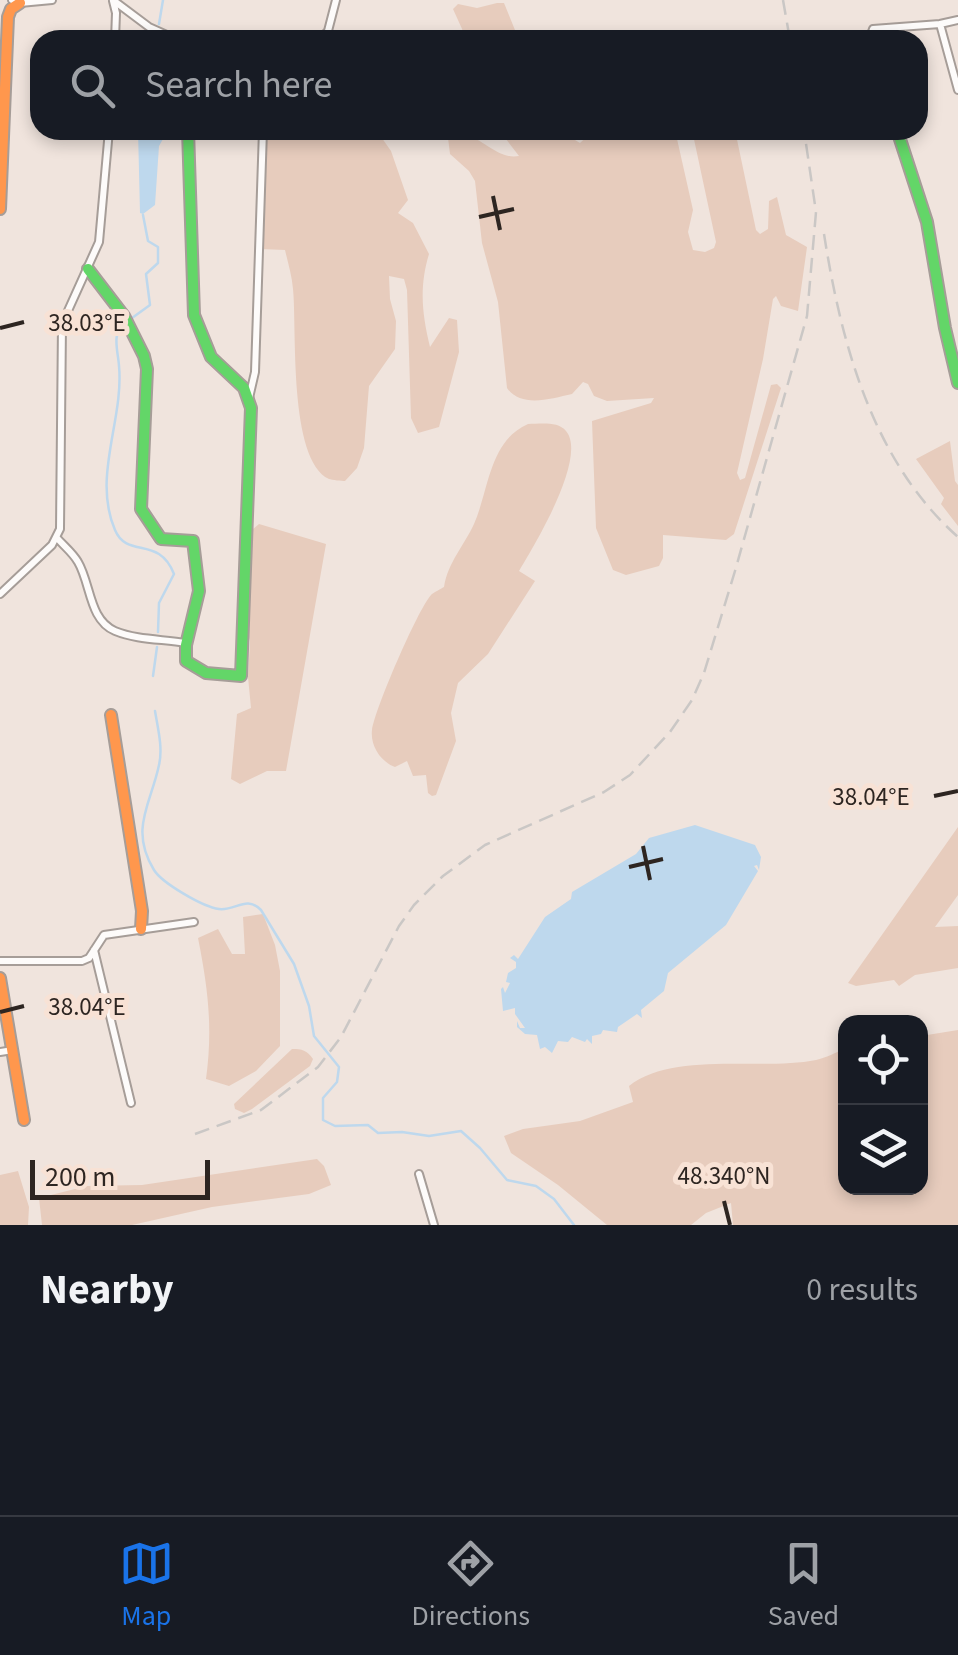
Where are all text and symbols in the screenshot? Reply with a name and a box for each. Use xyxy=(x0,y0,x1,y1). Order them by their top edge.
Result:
search box xyxy=(30,30,928,140)
icon: search xyxy=(65,58,120,113)
text: Search here xyxy=(145,58,332,112)
text: 38.03°E xyxy=(48,305,126,341)
text: 38.04°E xyxy=(832,779,910,815)
text: 38.04°E xyxy=(48,989,126,1025)
map controls xyxy=(838,1015,928,1195)
button: locate xyxy=(838,1015,928,1105)
button: layers xyxy=(838,1105,928,1195)
scale bar xyxy=(30,1155,210,1200)
text: 200 m xyxy=(45,1157,116,1197)
text: 48.340°N xyxy=(678,1158,770,1194)
text: Nearby xyxy=(40,1260,174,1320)
text: 0 results xyxy=(806,1267,918,1313)
tab: Map xyxy=(119,1536,174,1636)
tab: Directions xyxy=(412,1536,530,1636)
tab: Saved xyxy=(768,1536,839,1636)

